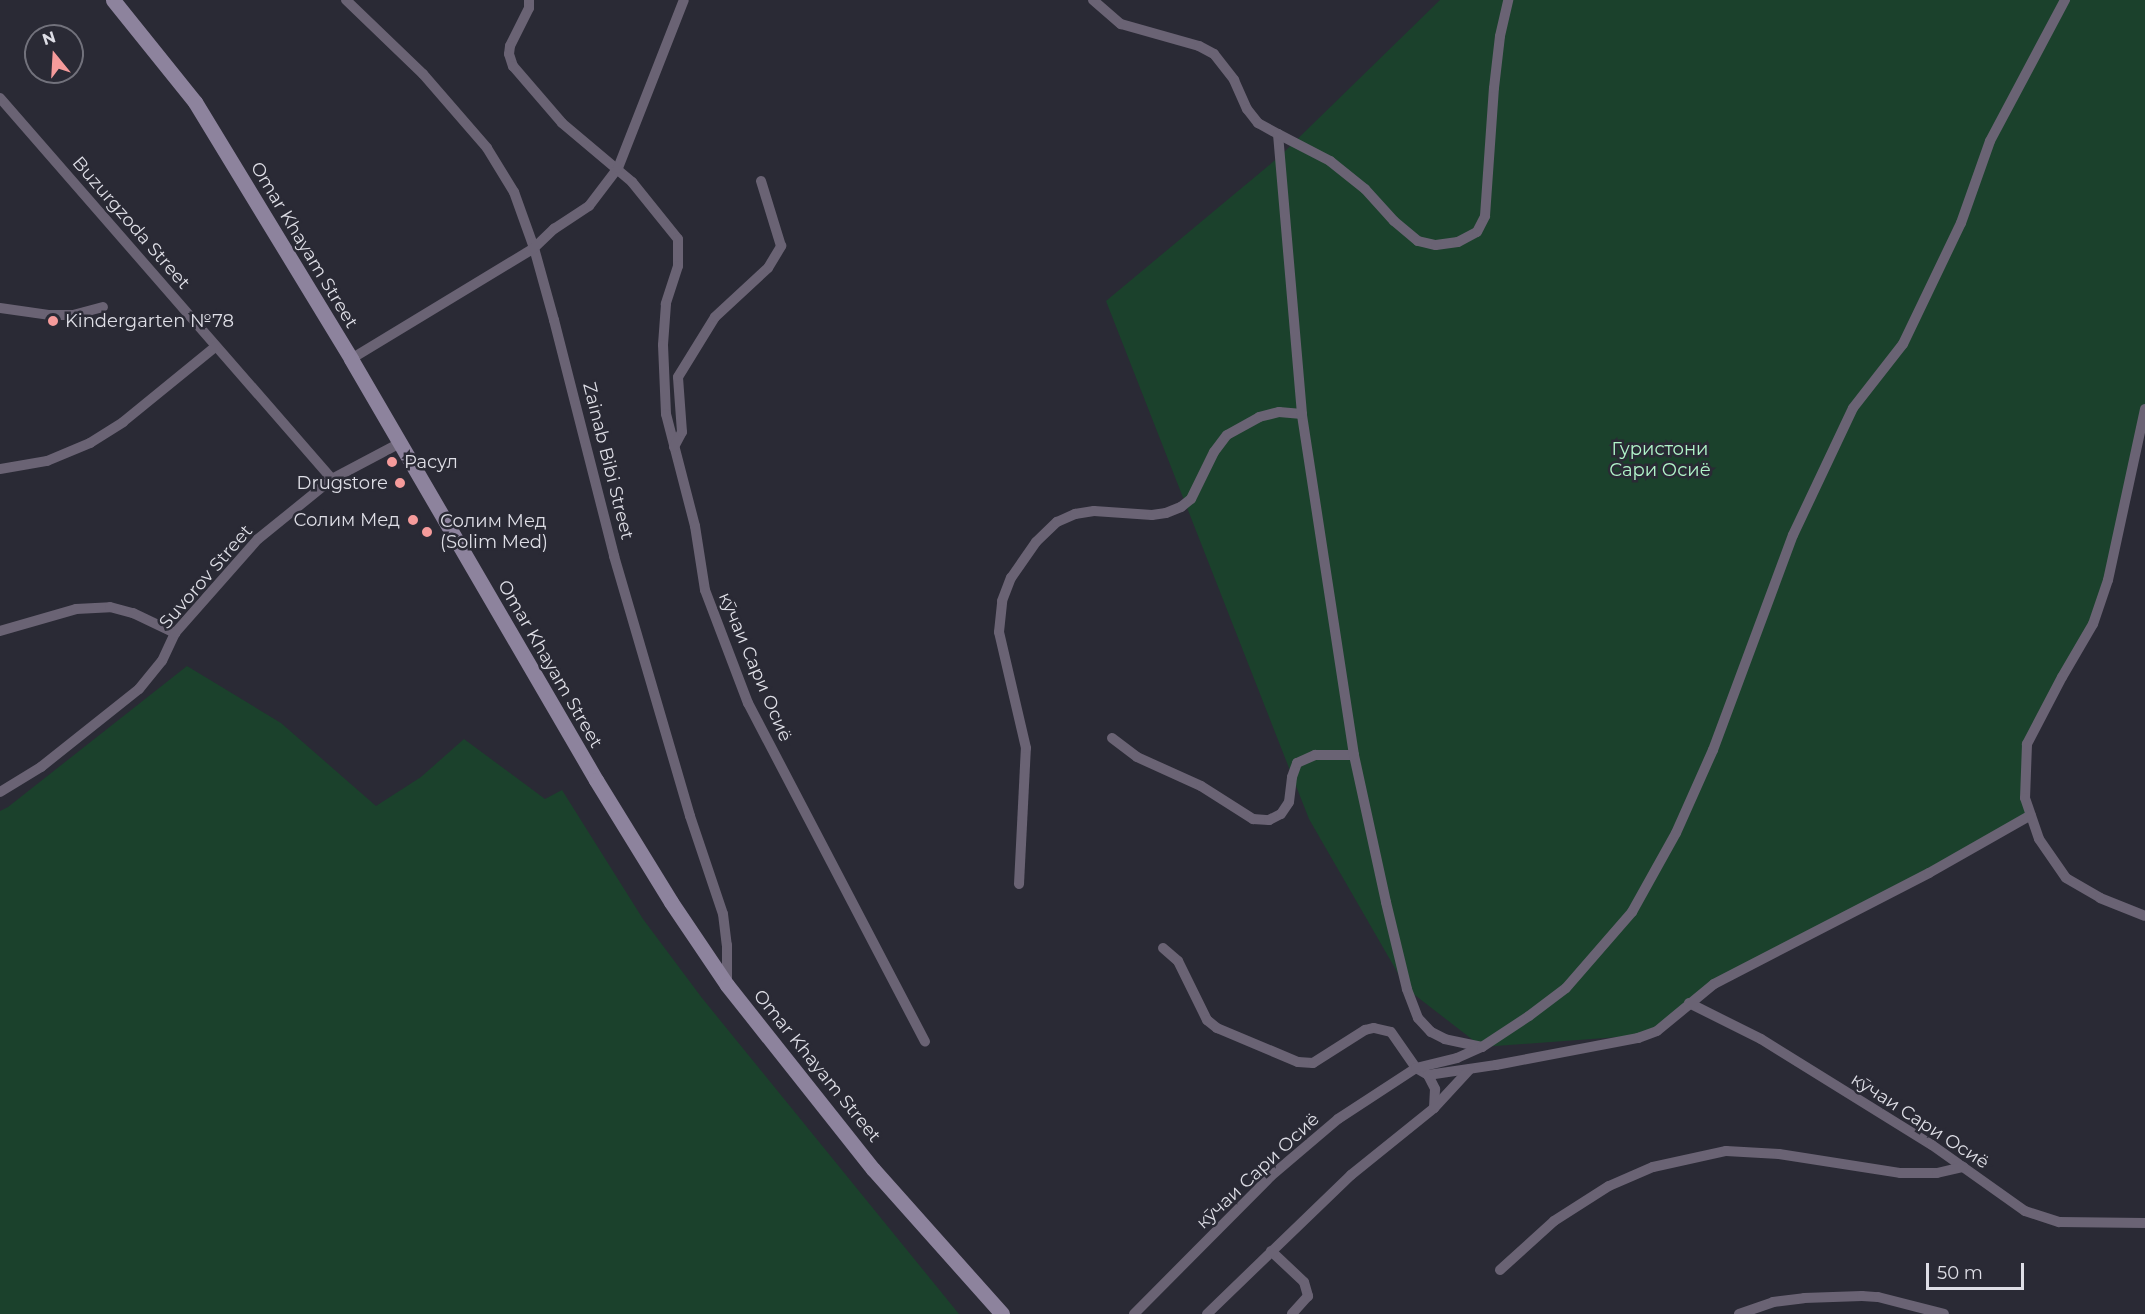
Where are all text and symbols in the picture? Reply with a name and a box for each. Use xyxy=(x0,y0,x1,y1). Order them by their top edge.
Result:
north arrow xyxy=(24,24,84,84)
text: N xyxy=(40,27,58,49)
street label: Buzurgzoda Street xyxy=(68,152,194,294)
street label: Omar Khayam Street xyxy=(246,158,362,332)
place label: Kindergarten №78 xyxy=(65,310,234,332)
marker: Kindergarten №78 xyxy=(46,314,60,328)
street label: Zainab Bibi Street xyxy=(578,380,638,542)
park label: Гуристони Сари Осиё xyxy=(1609,439,1711,482)
place label: Расул xyxy=(404,451,458,473)
marker: Расул xyxy=(385,455,399,469)
place label: Drugstore xyxy=(297,472,388,494)
marker: Drugstore xyxy=(393,476,407,490)
place label: Солим Мед xyxy=(293,509,400,531)
marker: Солим Мед xyxy=(404,511,422,529)
place label: Солим Мед (Solim Med) xyxy=(440,511,548,554)
street label: Suvorov Street xyxy=(155,521,257,633)
marker: Солим Мед (Solim Med) xyxy=(418,523,436,541)
street label: Omar Khayam Street xyxy=(493,576,607,752)
street label: кӯчаи Сари Осиё xyxy=(714,589,796,745)
street label: Omar Khayam Street xyxy=(749,985,885,1147)
street label: кӯчаи Сари Осиё xyxy=(1847,1068,1993,1174)
street label: кӯчаи Сари Осиё xyxy=(1192,1108,1324,1234)
scale bar xyxy=(1929,1251,2026,1289)
text: 50 m xyxy=(1937,1262,1983,1284)

